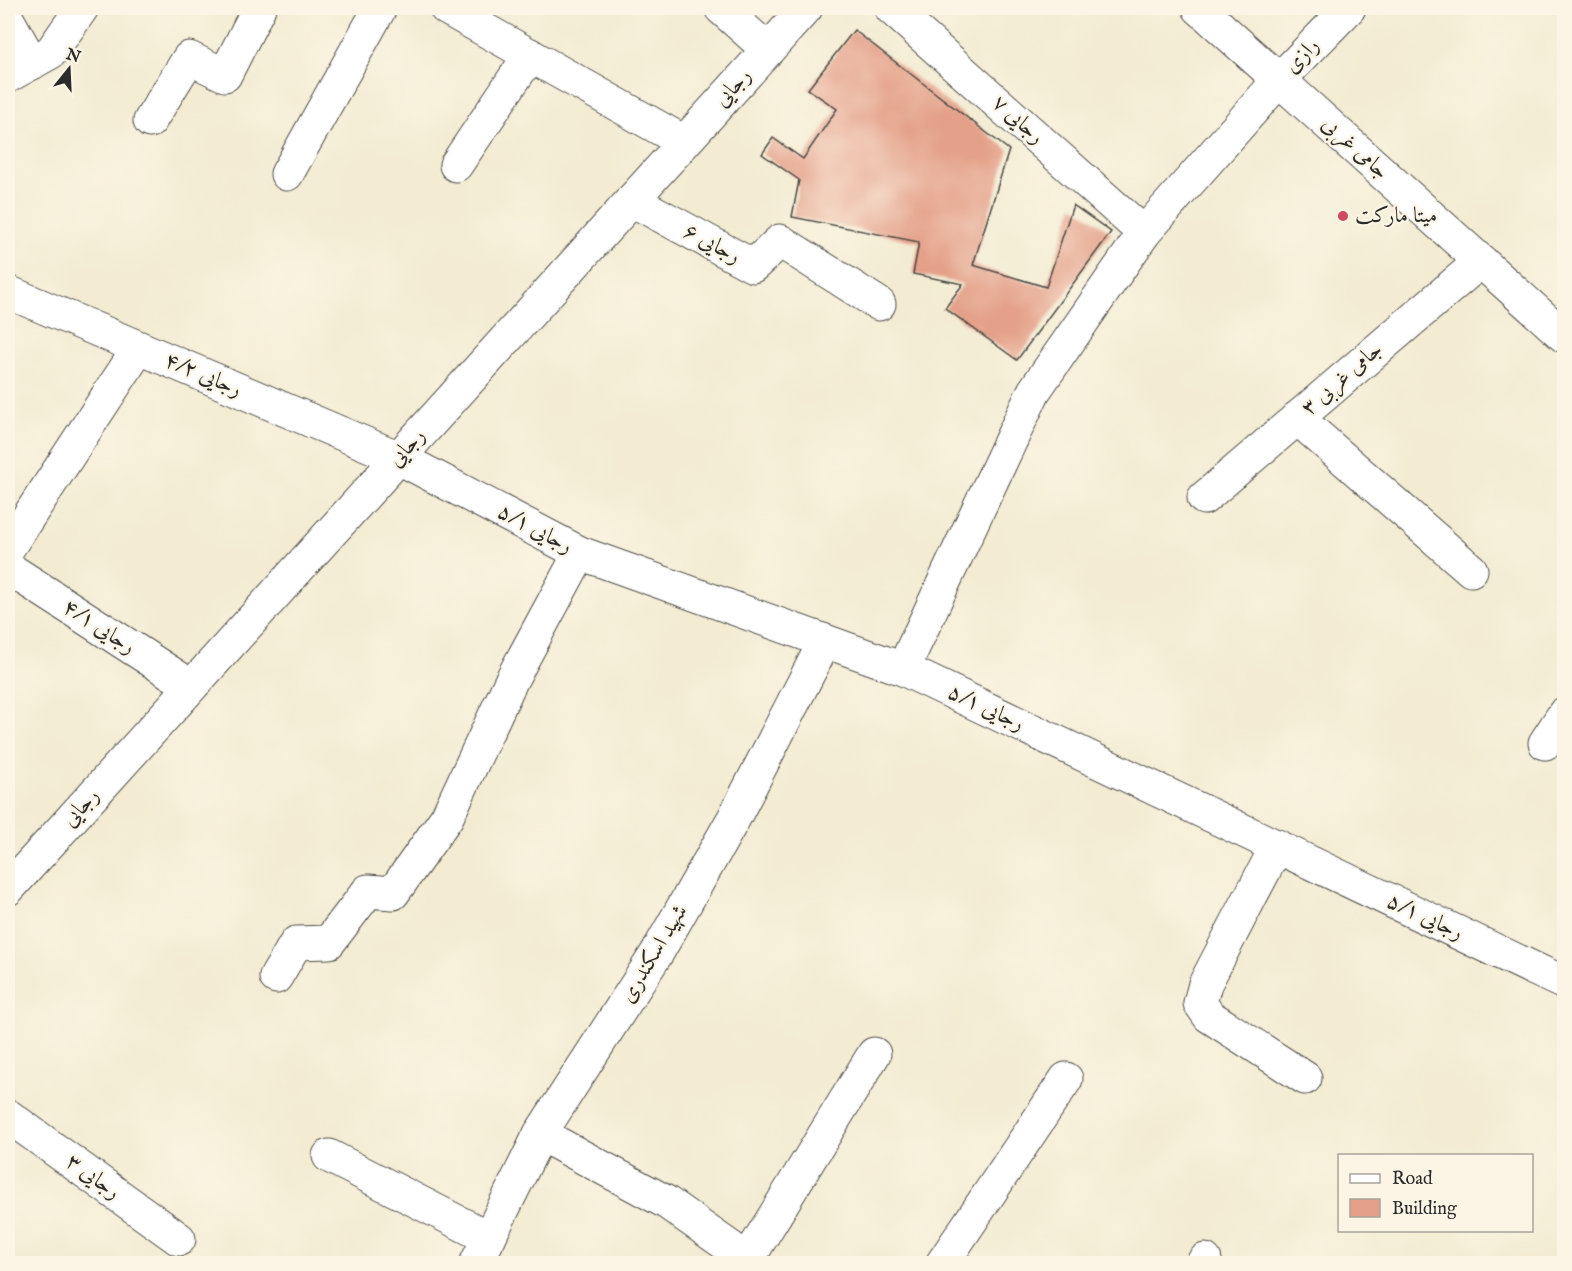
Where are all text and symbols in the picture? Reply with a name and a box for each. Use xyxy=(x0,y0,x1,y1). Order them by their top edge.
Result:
street label: رازی xyxy=(1278,32,1326,80)
north arrow xyxy=(39,39,99,99)
text: N xyxy=(62,45,83,68)
street label: رجایی xyxy=(708,63,758,113)
street label: رجایی ۷ xyxy=(986,89,1050,151)
street label: جامی غربی xyxy=(1315,110,1395,186)
place label: ميتا ماركت xyxy=(1355,202,1437,230)
marker: ميتا ماركت xyxy=(1336,209,1350,223)
street label: رجایی ۶ xyxy=(679,217,745,271)
street label: جامی غربی ۳ xyxy=(1296,336,1389,423)
street label: رجایی ۴/۲ xyxy=(160,346,246,404)
street label: رجایی xyxy=(382,423,432,473)
street label: رجایی ۵/۱ xyxy=(493,498,577,560)
street label: رجایی ۴/۱ xyxy=(57,593,141,661)
street label: رجایی ۵/۱ xyxy=(943,678,1029,738)
street label: رجایی xyxy=(56,783,106,833)
street label: رجایی ۵/۱ xyxy=(1382,887,1468,947)
street label: شهید اسکندری xyxy=(614,900,694,1008)
street label: رجایی ۳ xyxy=(60,1148,126,1206)
legend xyxy=(1338,1154,1533,1232)
text: Road xyxy=(1392,1168,1433,1191)
text: Building xyxy=(1392,1198,1457,1221)

